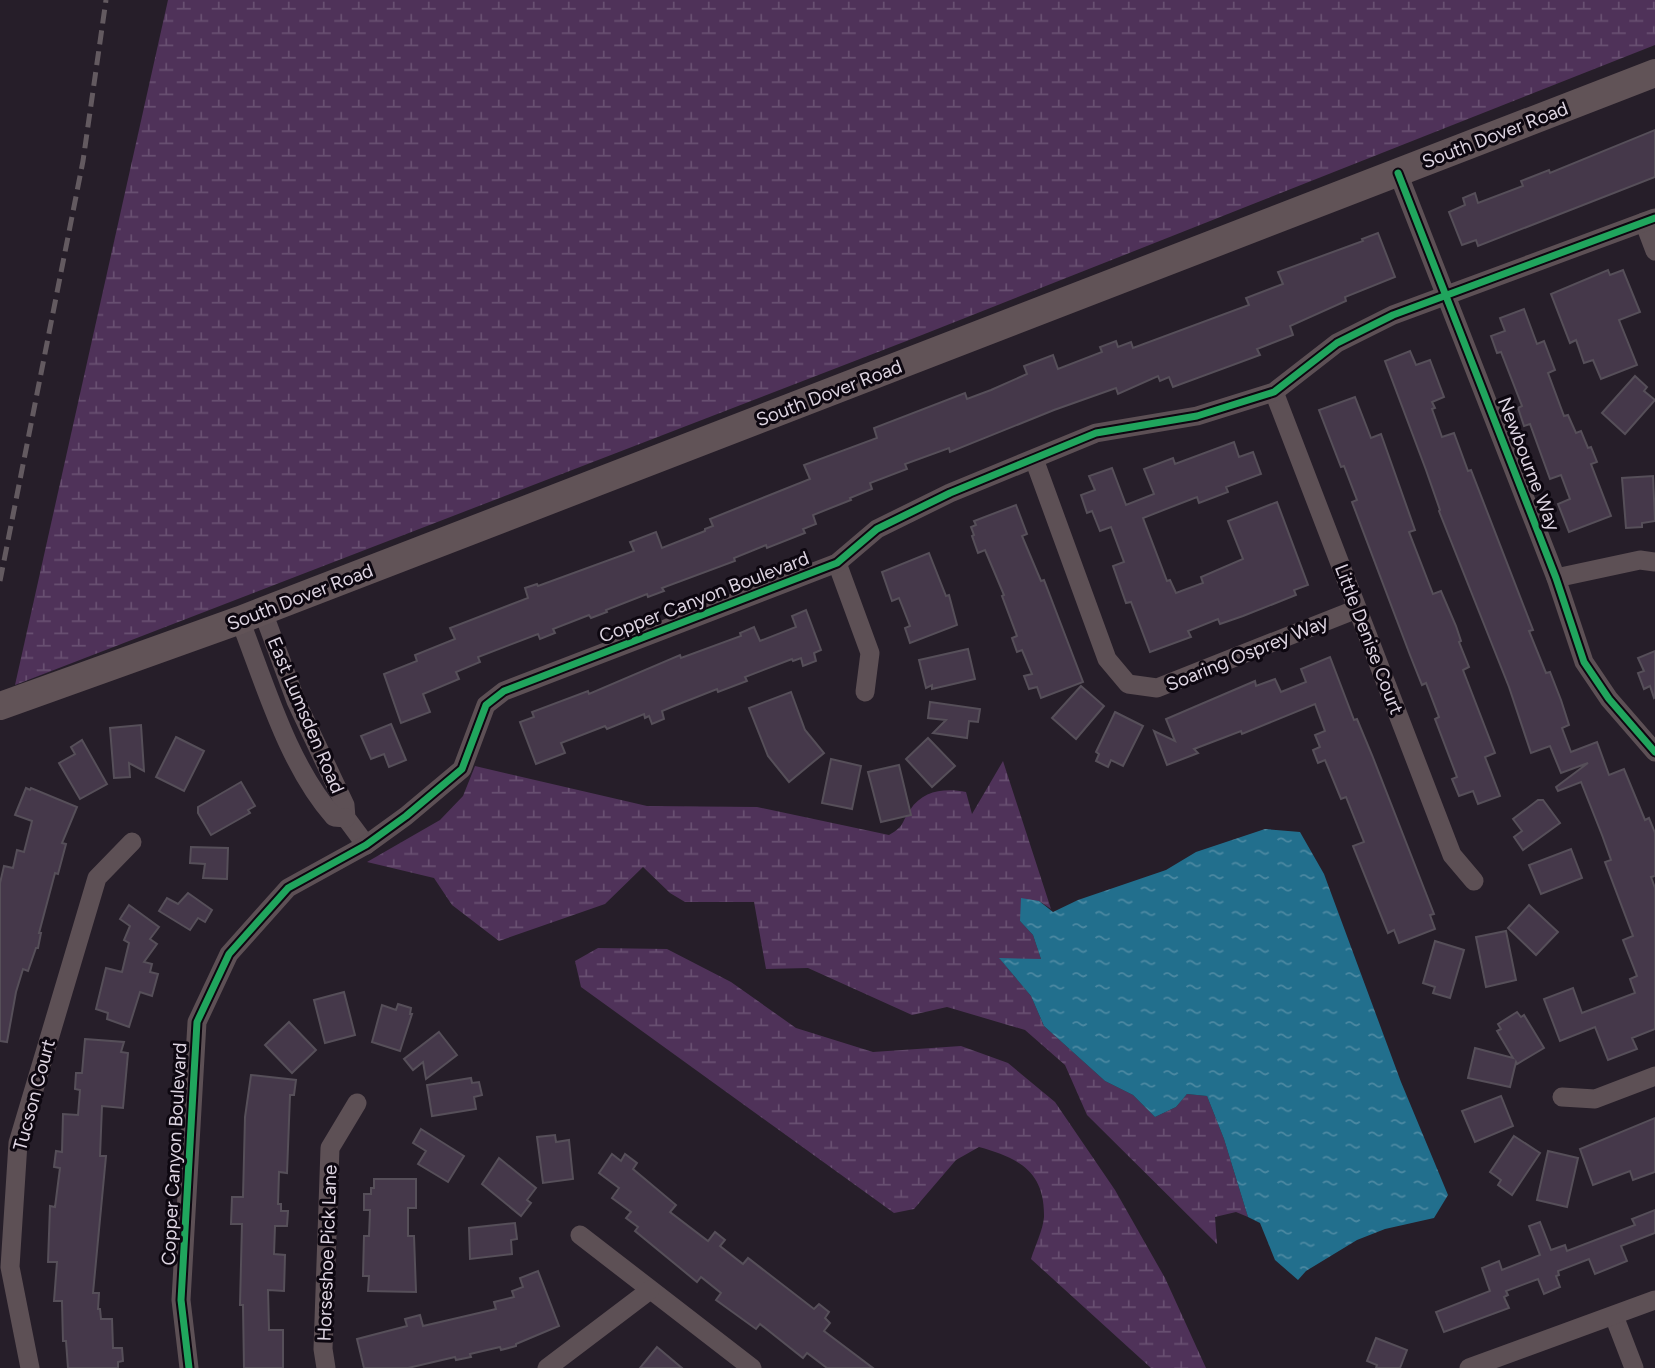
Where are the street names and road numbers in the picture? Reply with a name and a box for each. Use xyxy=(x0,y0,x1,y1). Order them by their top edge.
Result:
street label: South Dover Road xyxy=(1419,97,1571,173)
street label: South Dover Road xyxy=(753,355,905,431)
street label: Newbourne Way xyxy=(1493,394,1565,534)
street label: Copper Canyon Boulevard xyxy=(596,546,812,648)
street label: South Dover Road xyxy=(224,559,376,635)
street label: Little Denise Court xyxy=(1330,561,1408,717)
street label: Soaring Osprey Way xyxy=(1163,610,1331,696)
street label: East Lumsden Road xyxy=(263,633,349,797)
street label: Tucson Court xyxy=(8,1037,60,1153)
street label: Copper Canyon Boulevard xyxy=(157,1042,191,1266)
street label: Horseshoe Pick Lane xyxy=(312,1164,342,1342)

